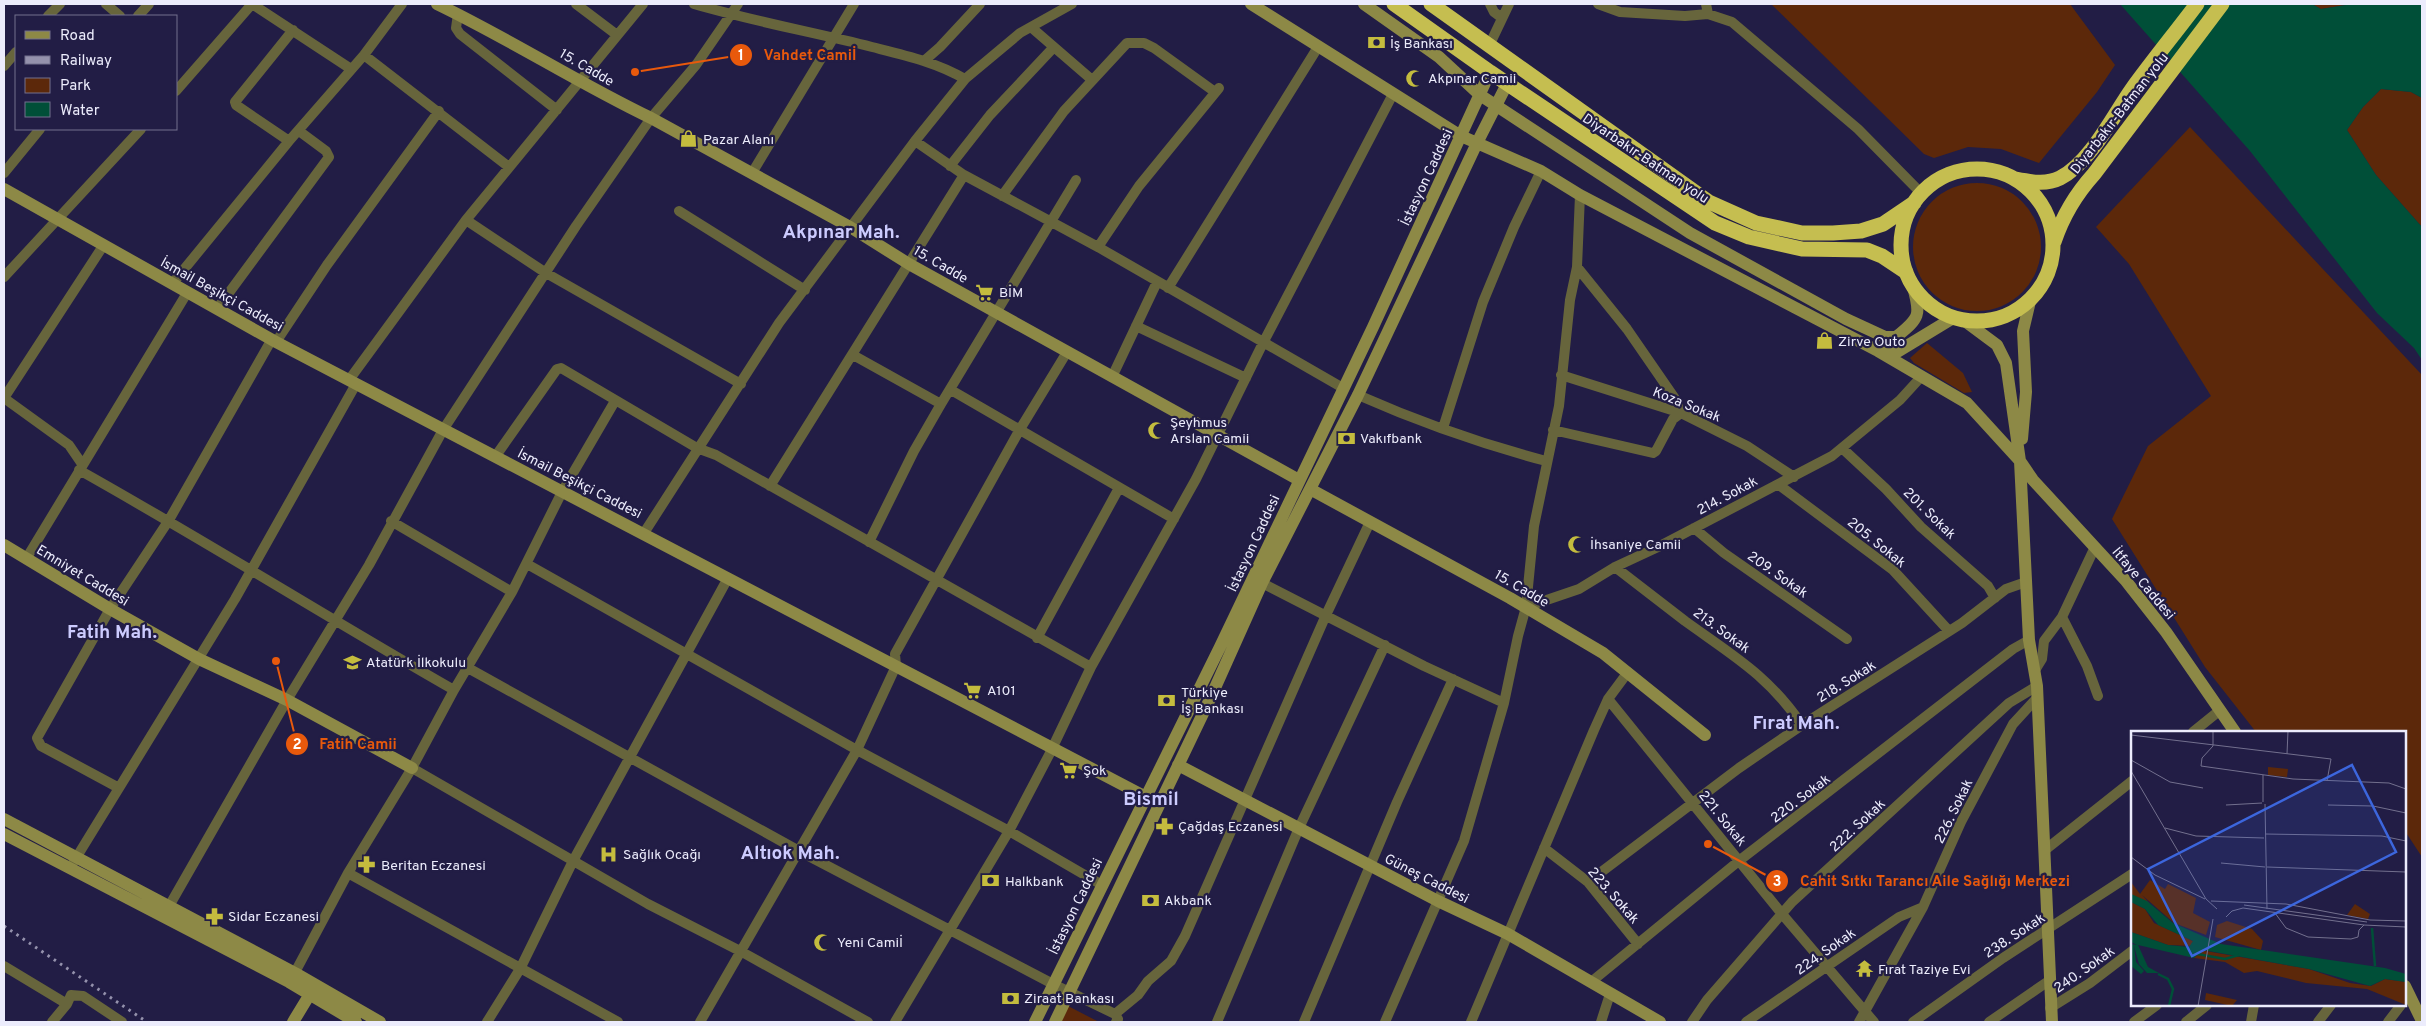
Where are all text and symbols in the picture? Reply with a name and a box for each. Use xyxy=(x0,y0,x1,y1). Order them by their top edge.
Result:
legend xyxy=(15,15,178,130)
text: Road xyxy=(60,27,95,46)
bank icon: İş Bankası xyxy=(1366,33,1386,53)
place label: İş Bankası xyxy=(1390,35,1453,53)
callout: Vahdet Camiİ xyxy=(729,40,867,70)
street label: 15. Cadde xyxy=(556,46,617,91)
text: Vahdet Camiİ xyxy=(764,46,856,66)
text: 1 xyxy=(738,47,744,66)
street label: Diyarbakır-Batman yolu xyxy=(2068,50,2173,178)
text: Railway xyxy=(60,52,112,71)
mosque icon: Akpınar Camii xyxy=(1404,68,1424,88)
place label: Akpınar Camii xyxy=(1428,71,1516,88)
text: Park xyxy=(60,77,91,96)
text: Water xyxy=(60,102,100,121)
street label: Diyarbakır-Batman yolu xyxy=(1579,111,1712,208)
street label: İstasyon Caddesi xyxy=(1397,126,1457,229)
shop icon: Pazar Alanı xyxy=(679,129,699,149)
place label: Pazar Alanı xyxy=(703,132,774,149)
district label: Akpınar Mah. xyxy=(782,221,900,245)
street label: 15. Cadde xyxy=(910,243,971,288)
street label: İsmail Beşikçi Caddesi xyxy=(157,254,286,336)
supermarket icon: BİM xyxy=(975,282,995,302)
place label: BİM xyxy=(999,284,1023,302)
shop icon: Zirve Outo xyxy=(1814,331,1834,351)
place label: Zirve Outo xyxy=(1838,334,1905,351)
street label: Koza Sokak xyxy=(1650,384,1723,427)
place label: Şeyhmus Arslan Camii xyxy=(1170,415,1249,448)
mosque icon: Şeyhmus Arslan Camii xyxy=(1146,420,1166,440)
bank icon: Vakıfbank xyxy=(1336,428,1356,448)
place label: Vakıfbank xyxy=(1360,431,1422,448)
street label: İsmail Beşikçi Caddesi xyxy=(514,445,645,523)
street label: 214. Sokak xyxy=(1694,473,1761,519)
street label: 201. Sokak xyxy=(1899,485,1959,543)
street label: İstasyon Caddesi xyxy=(1224,492,1284,595)
street label: 205. Sokak xyxy=(1843,514,1909,572)
mosque icon: İhsaniye Camii xyxy=(1566,534,1586,554)
place label: İhsaniye Camii xyxy=(1590,536,1681,554)
street label: Emniyet Caddesi xyxy=(33,542,132,611)
street label: İtfaye Caddesi xyxy=(2108,544,2179,624)
street label: 209. Sokak xyxy=(1744,548,1811,602)
street label: 15. Cadde xyxy=(1491,567,1552,612)
street label: 213. Sokak xyxy=(1689,605,1753,658)
district label: Fatih Mah. xyxy=(67,621,157,645)
school or university icon: Atatürk İlkokulu xyxy=(342,652,362,672)
place label: Atatürk İlkokulu xyxy=(366,654,466,672)
street label: 218. Sokak xyxy=(1814,657,1880,707)
supermarket icon: A101 xyxy=(963,680,983,700)
place label: A101 xyxy=(987,683,1016,700)
place label: Türkiye İş Bankası xyxy=(1181,685,1244,718)
bank icon: Türkiye İş Bankası xyxy=(1157,690,1177,710)
district label: Fırat Mah. xyxy=(1752,712,1840,736)
callout: Fatih Camii xyxy=(284,729,407,759)
inset map xyxy=(2131,731,2406,1006)
text: 2 xyxy=(292,736,302,755)
text: Fatih Camii xyxy=(319,736,397,755)
supermarket icon: Şok xyxy=(1059,760,1079,780)
place label: Şok xyxy=(1083,763,1106,780)
street label: 220. Sokak xyxy=(1768,771,1834,827)
street label: 226. Sokak xyxy=(1931,777,1977,847)
district label: Bismil xyxy=(1123,788,1179,812)
street label: 221. Sokak xyxy=(1694,788,1749,850)
street label: 222. Sokak xyxy=(1827,796,1889,856)
pharmacy icon: Çağdaş Eczanesi xyxy=(1154,816,1174,836)
place label: Çağdaş Eczanesi xyxy=(1178,819,1283,836)
district label: Altıok Mah. xyxy=(740,842,840,866)
hospital icon: Sağlık Ocağı xyxy=(599,844,619,864)
place label: Sağlık Ocağı xyxy=(623,847,701,864)
street label: Güneş Caddesi xyxy=(1381,851,1471,908)
pharmacy icon: Beritan Eczanesi xyxy=(357,855,377,875)
street label: İstasyon Caddesi xyxy=(1045,855,1107,958)
place label: Beritan Eczanesi xyxy=(381,858,486,875)
street label: 223. Sokak xyxy=(1584,864,1642,928)
callout: Cahit Sıtkı Tarancı Aile Sağlığı Merkezi xyxy=(1765,866,2080,896)
bank icon: Halkbank xyxy=(981,871,1001,891)
text: 3 xyxy=(1773,873,1782,892)
text: Cahit Sıtkı Tarancı Aile Sağlığı Merkezi xyxy=(1800,873,2070,892)
place label: Halkbank xyxy=(1005,874,1064,891)
bank icon: Akbank xyxy=(1140,890,1160,910)
place label: Akbank xyxy=(1164,893,1212,910)
pharmacy icon: Sidar Eczanesi xyxy=(204,906,224,926)
place label: Sidar Eczanesi xyxy=(228,909,319,926)
street label: 238. Sokak xyxy=(1981,910,2049,962)
street label: 224. Sokak xyxy=(1792,925,1859,979)
mosque icon: Yeni Camiİ xyxy=(813,932,833,952)
place label: Yeni Camiİ xyxy=(837,934,903,952)
street label: 240. Sokak xyxy=(2051,943,2119,997)
temple icon: Fırat Taziye Evi xyxy=(1854,959,1874,979)
place label: Fırat Taziye Evi xyxy=(1878,962,1971,979)
bank icon: Ziraat Bankası xyxy=(1000,988,1020,1008)
place label: Ziraat Bankası xyxy=(1024,991,1114,1008)

